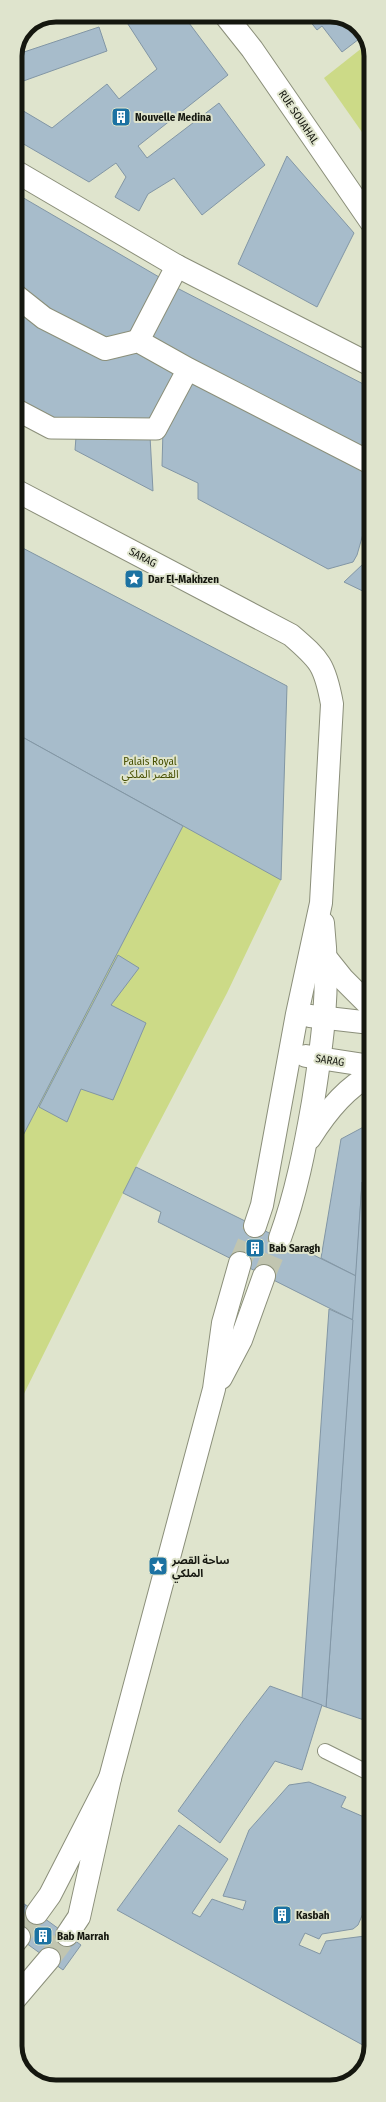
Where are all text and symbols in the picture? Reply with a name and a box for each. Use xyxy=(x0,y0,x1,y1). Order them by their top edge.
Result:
street label: RUE SOUAHAL xyxy=(276,88,321,147)
building icon: Nouvelle Medina xyxy=(110,106,132,128)
place label: Nouvelle Medina xyxy=(135,111,212,124)
street label: SARAG xyxy=(127,545,159,570)
place icon: Dar El-Makhzen xyxy=(123,568,145,590)
place label: Dar El-Makhzen xyxy=(148,573,219,586)
park label: Palais Royal القصر الملكي xyxy=(121,755,179,784)
street label: SARAG xyxy=(314,1052,345,1069)
building icon: Bab Saragh xyxy=(244,1237,266,1259)
place label: Bab Saragh xyxy=(269,1242,321,1255)
place label: ساحة القصر الملكي xyxy=(171,1554,229,1583)
place icon: ساحة القصر الملكي xyxy=(147,1555,169,1577)
building icon: Kasbah xyxy=(271,1904,293,1926)
place label: Kasbah xyxy=(296,1909,330,1922)
building icon: Bab Marrah xyxy=(32,1925,54,1947)
place label: Bab Marrah xyxy=(57,1930,109,1943)

